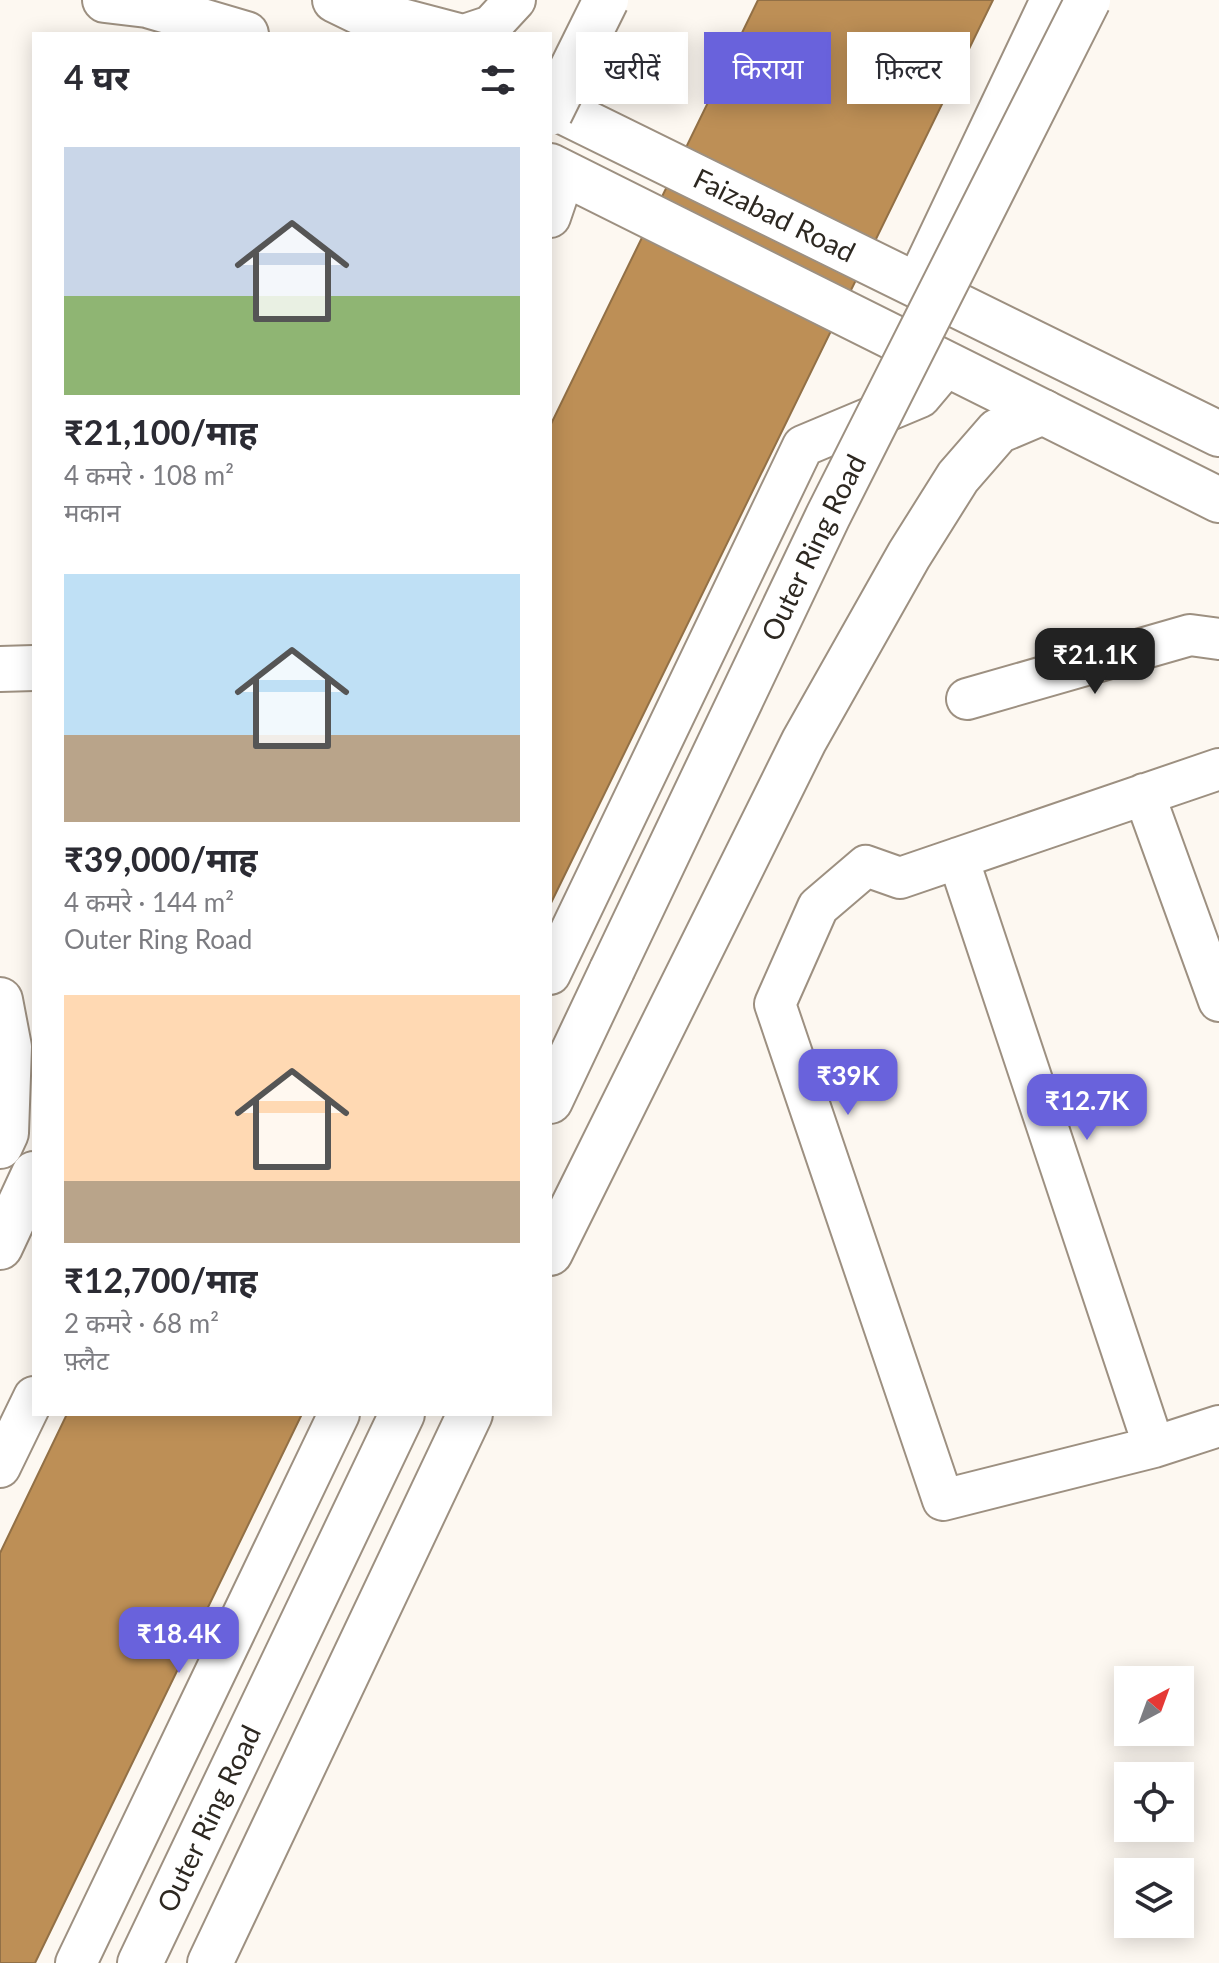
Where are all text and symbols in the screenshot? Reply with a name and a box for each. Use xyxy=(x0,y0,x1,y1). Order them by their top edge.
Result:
chip: खरीदें xyxy=(576,32,688,104)
chip: किराया xyxy=(704,32,831,104)
chip: फ़िल्टर xyxy=(847,32,970,104)
text: 4 घर xyxy=(64,56,129,97)
icon: filters xyxy=(476,58,520,102)
street label: Faizabad Road xyxy=(688,160,861,268)
icon: home xyxy=(220,199,364,343)
text: ₹21,100/माह xyxy=(64,411,258,452)
street label: Outer Ring Road xyxy=(753,448,872,646)
text: 4 कमरे · 108 m² xyxy=(64,459,234,491)
text: मकान xyxy=(64,496,121,528)
icon: home xyxy=(220,626,364,770)
pin: ₹21.1K xyxy=(1030,628,1160,696)
text: ₹21.1K xyxy=(1053,638,1137,670)
text: ₹39,000/माह xyxy=(64,838,258,879)
text: 4 कमरे · 144 m² xyxy=(64,886,234,918)
text: Outer Ring Road xyxy=(64,923,252,955)
icon: home xyxy=(220,1047,364,1191)
pin: ₹39K xyxy=(801,1049,895,1117)
text: ₹39K xyxy=(816,1059,880,1091)
pin: ₹12.7K xyxy=(1022,1074,1152,1142)
text: ₹12.7K xyxy=(1045,1084,1129,1116)
text: ₹12,700/माह xyxy=(64,1259,258,1300)
text: 2 कमरे · 68 m² xyxy=(64,1307,219,1339)
text: फ़्लैट xyxy=(64,1344,109,1376)
pin: ₹18.4K xyxy=(114,1607,244,1675)
text: ₹18.4K xyxy=(137,1617,221,1649)
north arrow xyxy=(1114,1666,1194,1746)
map controls xyxy=(1114,1666,1194,1938)
street label: Outer Ring Road xyxy=(149,1719,267,1917)
button: locate xyxy=(1114,1762,1194,1842)
button: layers xyxy=(1114,1858,1194,1938)

